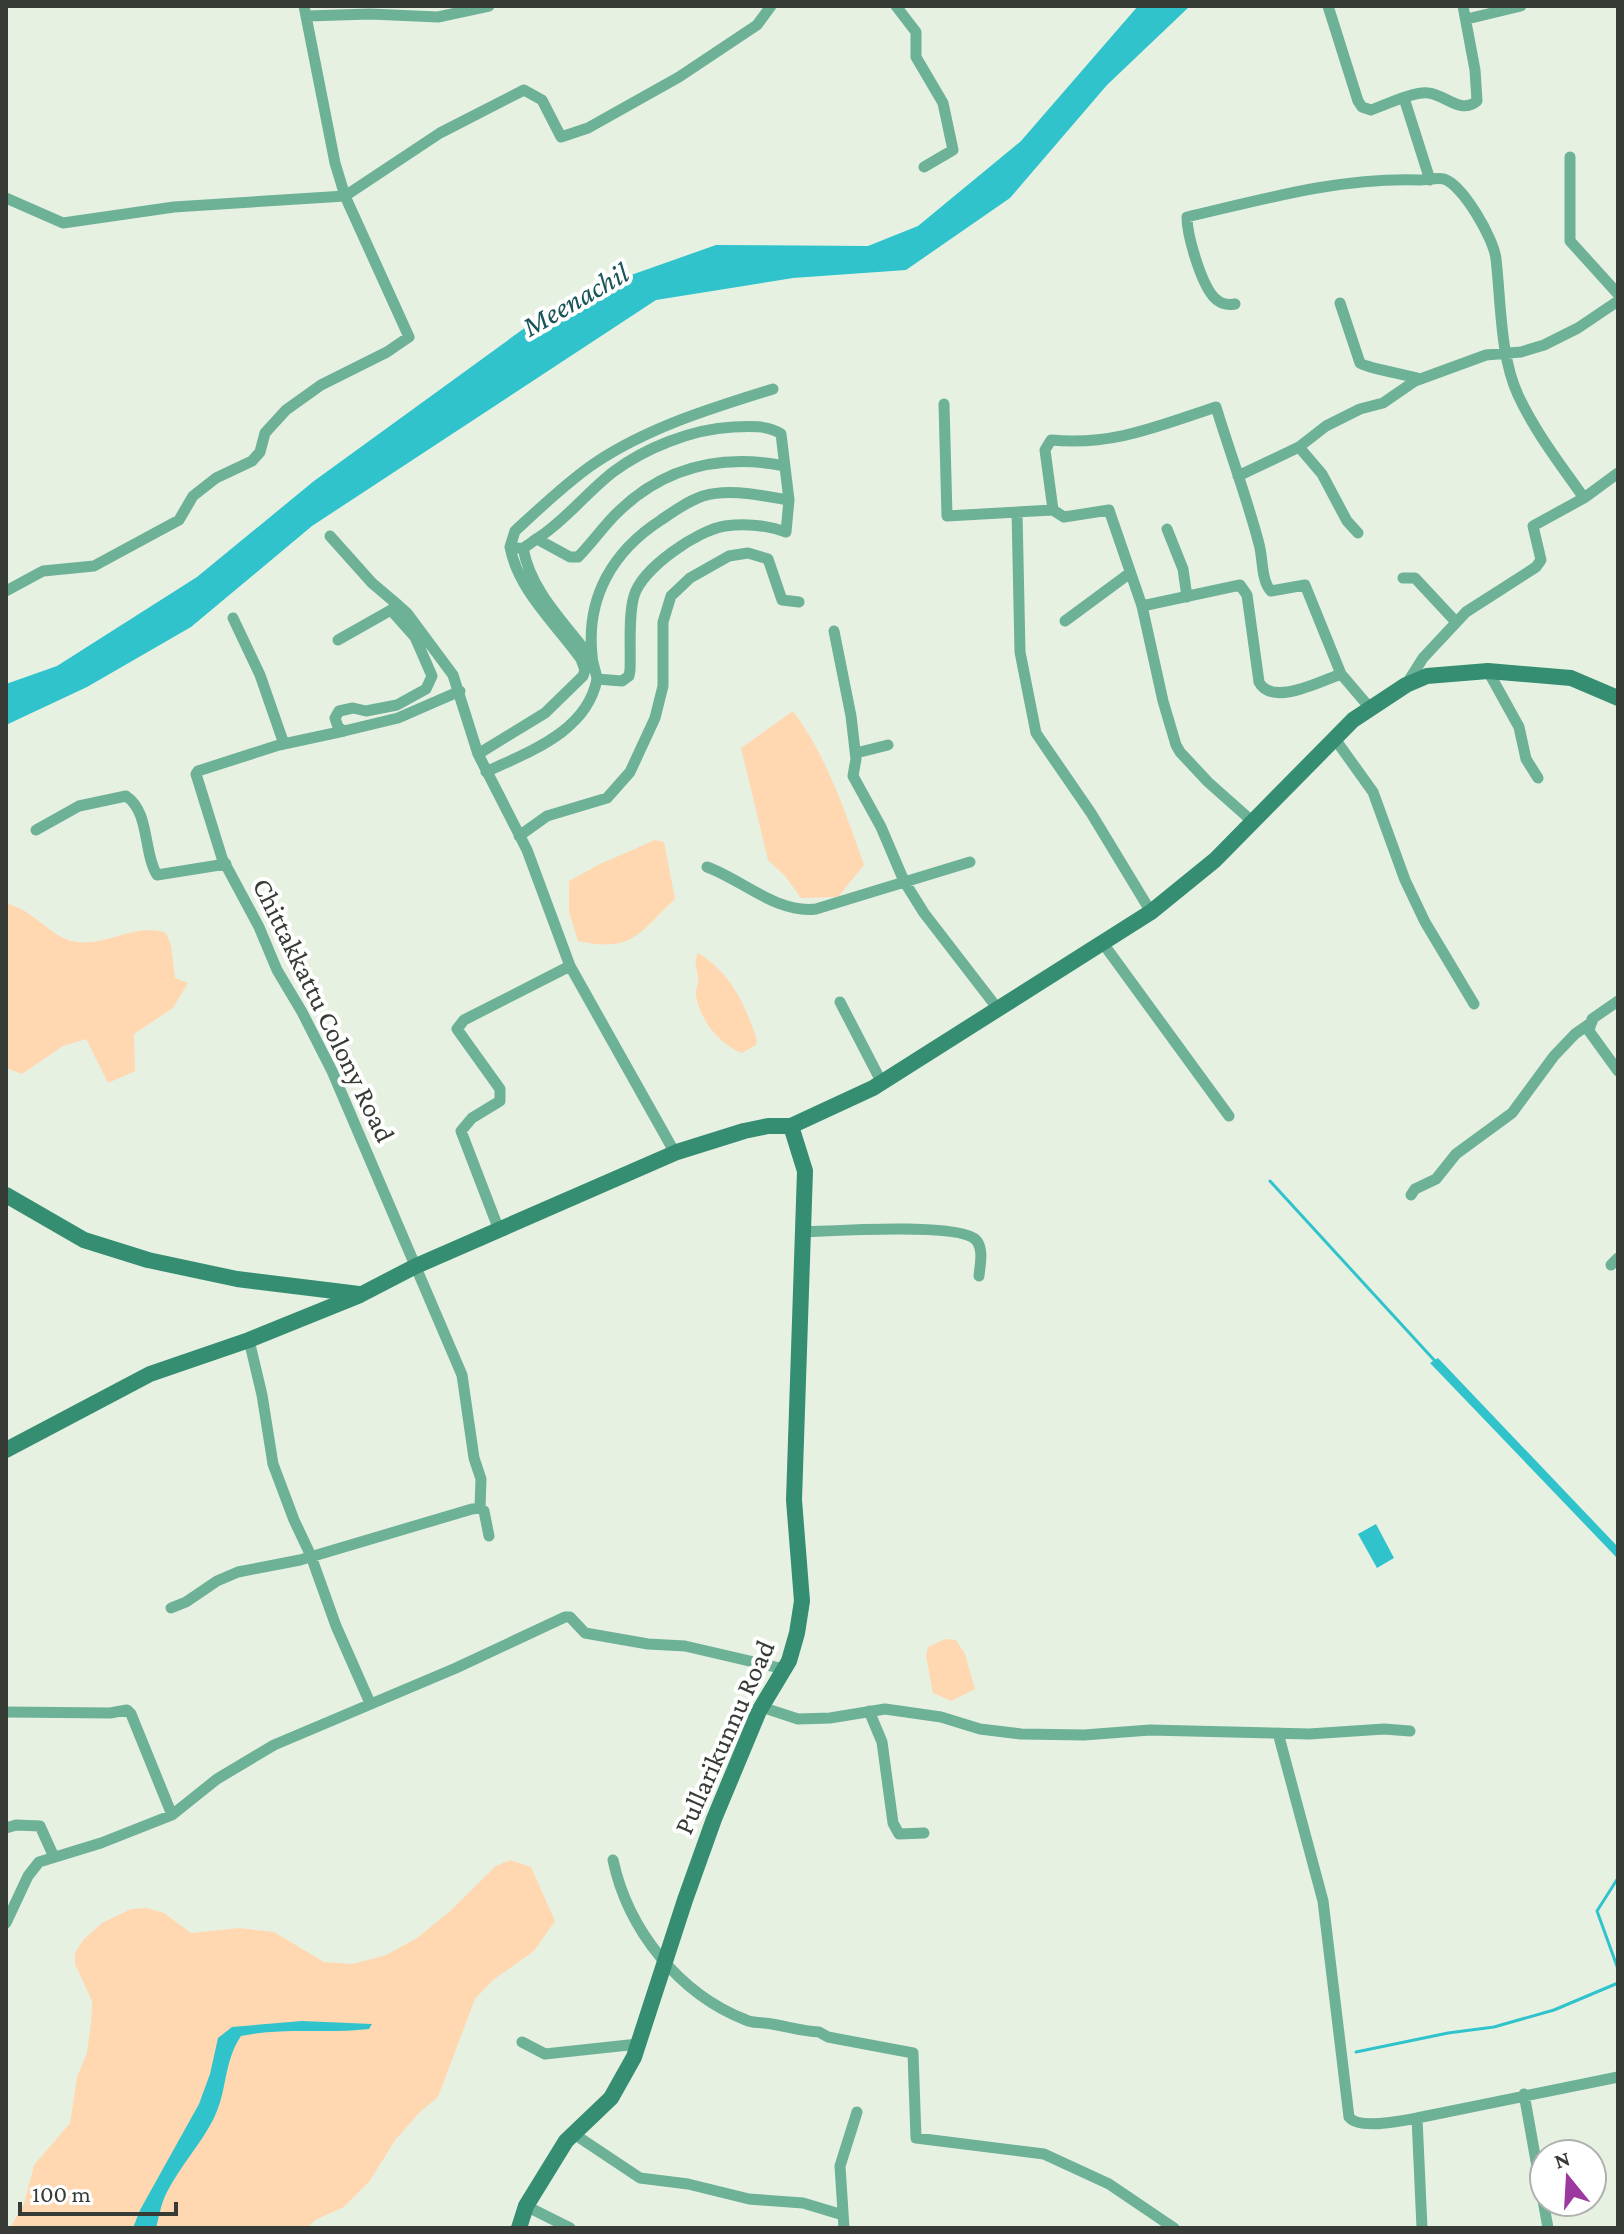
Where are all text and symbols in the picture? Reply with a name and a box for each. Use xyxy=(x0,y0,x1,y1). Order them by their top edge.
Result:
water label: Meenachil xyxy=(515,255,635,343)
street label: Chittakkattu Colony Road xyxy=(247,873,402,1147)
street label: Pullarikunnu Road xyxy=(667,1635,781,1839)
north arrow xyxy=(1528,2138,1608,2218)
text: N xyxy=(1551,2145,1573,2174)
scale bar xyxy=(20,2166,176,2216)
text: 100 m xyxy=(32,2180,91,2207)

